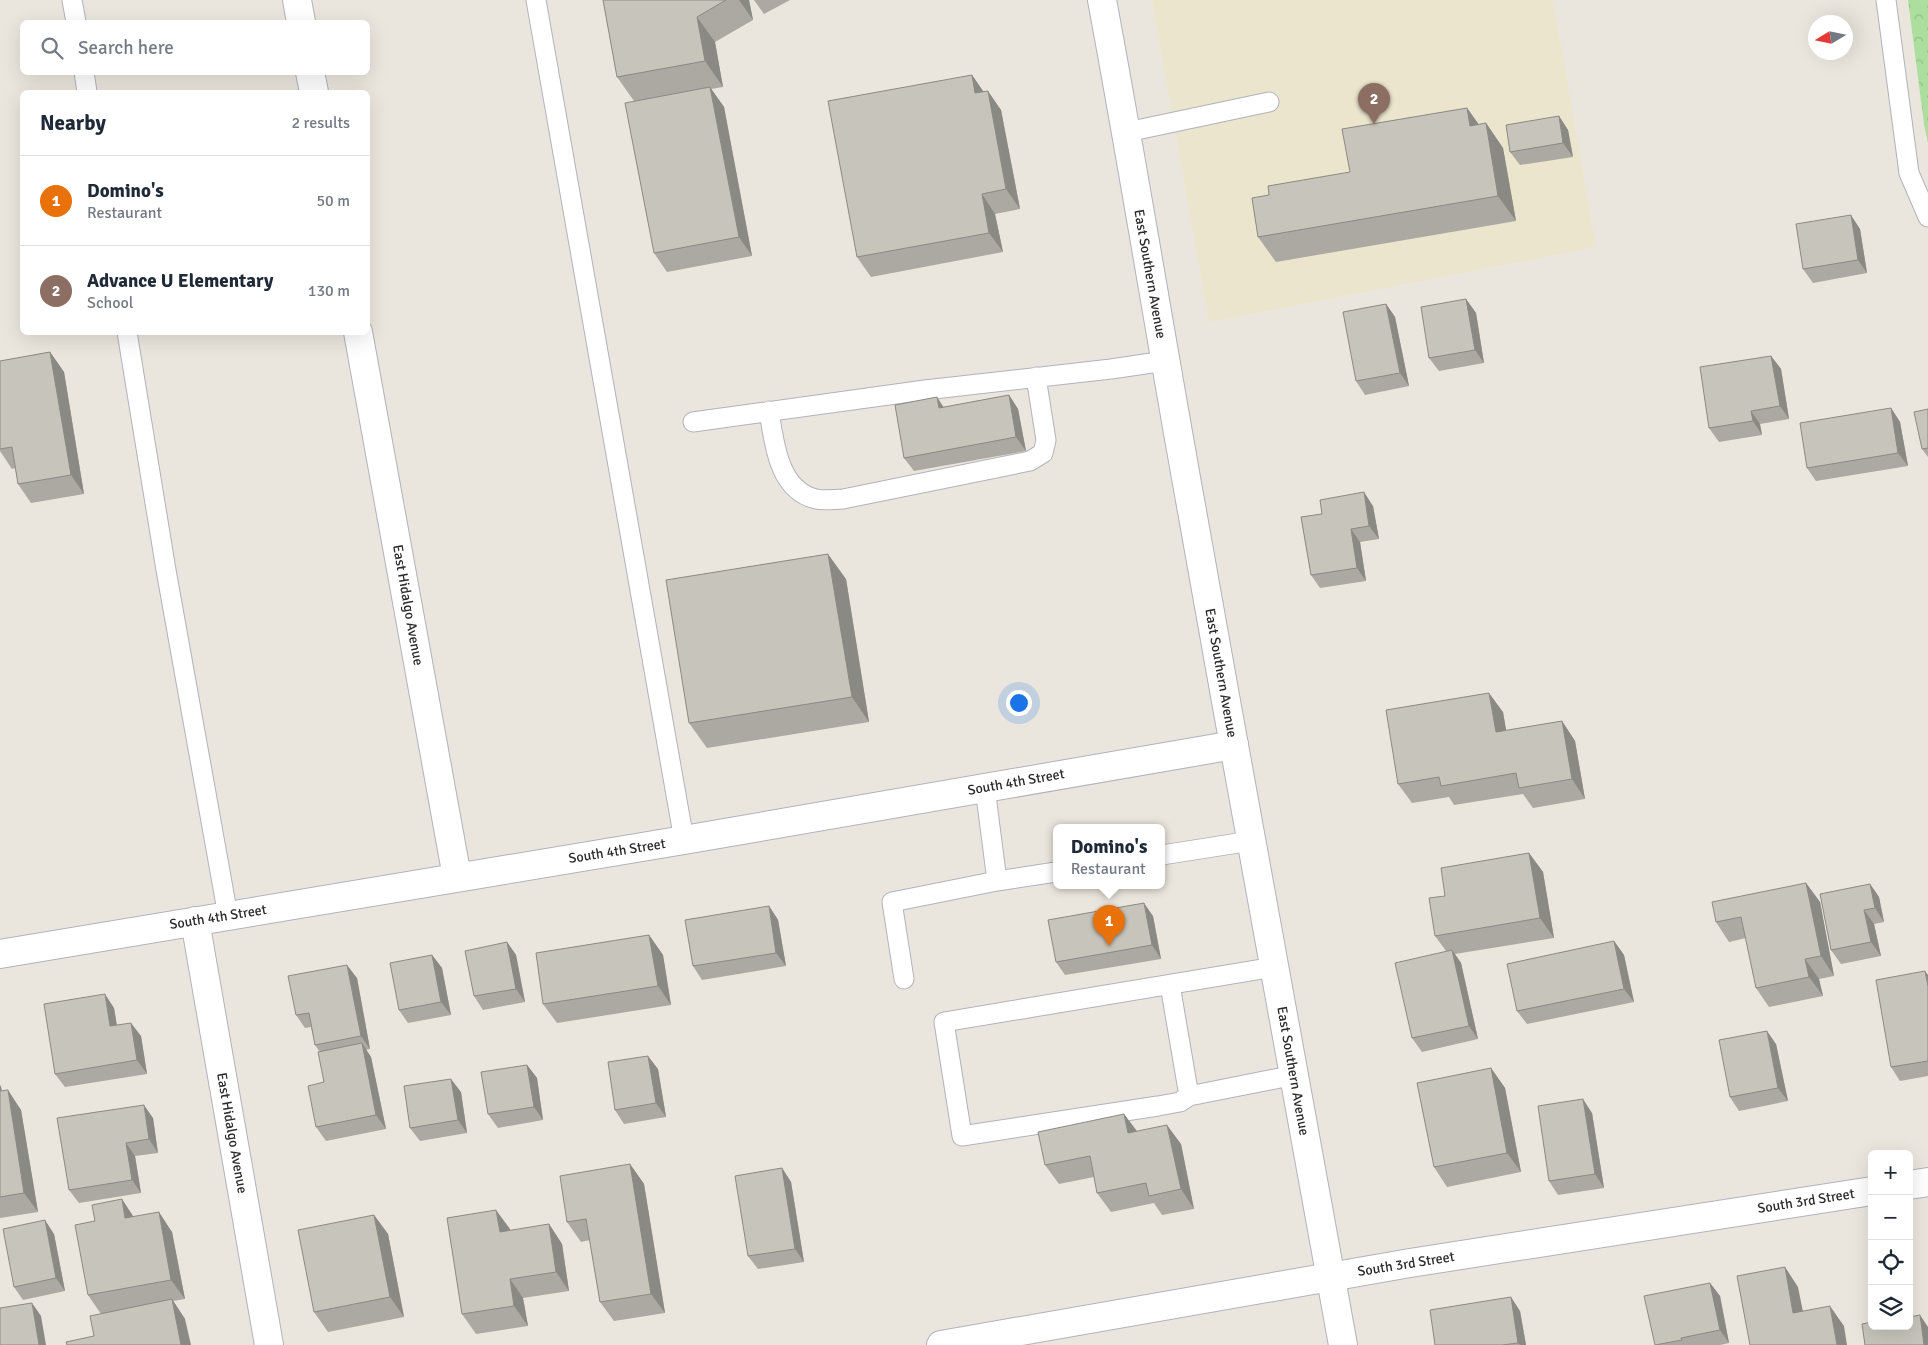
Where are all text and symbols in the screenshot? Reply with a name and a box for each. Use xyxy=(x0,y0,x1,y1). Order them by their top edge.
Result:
north arrow xyxy=(1808,15,1853,60)
search box xyxy=(20,20,370,75)
icon: search xyxy=(38,34,66,62)
text: Search here xyxy=(78,36,174,60)
pin: 2 xyxy=(1358,83,1390,124)
text: Nearby xyxy=(40,110,106,136)
text: 2 results xyxy=(291,113,350,133)
text: Domino's xyxy=(87,179,164,203)
text: 1 xyxy=(52,191,60,211)
text: 50 m xyxy=(316,191,350,211)
text: Restaurant xyxy=(87,203,162,223)
street label: East Southern Avenue xyxy=(1130,208,1170,340)
text: Advance U Elementary xyxy=(87,269,274,293)
text: 2 xyxy=(52,281,60,301)
text: 130 m xyxy=(308,281,350,301)
text: School xyxy=(87,293,133,313)
street label: East Hidalgo Avenue xyxy=(389,543,427,667)
street label: East Southern Avenue xyxy=(1201,607,1241,739)
your location xyxy=(1006,690,1032,716)
street label: South 4th Street xyxy=(966,765,1066,799)
popup xyxy=(1053,824,1165,889)
street label: South 4th Street xyxy=(567,835,667,867)
text: Domino's xyxy=(1071,835,1147,859)
text: Restaurant xyxy=(1071,859,1146,879)
street label: South 4th Street xyxy=(168,901,268,933)
pin: 1 xyxy=(1093,905,1125,946)
street label: East Southern Avenue xyxy=(1273,1005,1313,1137)
street label: East Hidalgo Avenue xyxy=(213,1071,251,1195)
map controls xyxy=(1868,1150,1913,1330)
button: + xyxy=(1868,1150,1913,1195)
street label: South 3rd Street xyxy=(1756,1185,1856,1217)
button: − xyxy=(1868,1195,1913,1240)
button: locate xyxy=(1868,1240,1913,1285)
street label: South 3rd Street xyxy=(1356,1248,1456,1280)
button: layers xyxy=(1868,1285,1913,1330)

